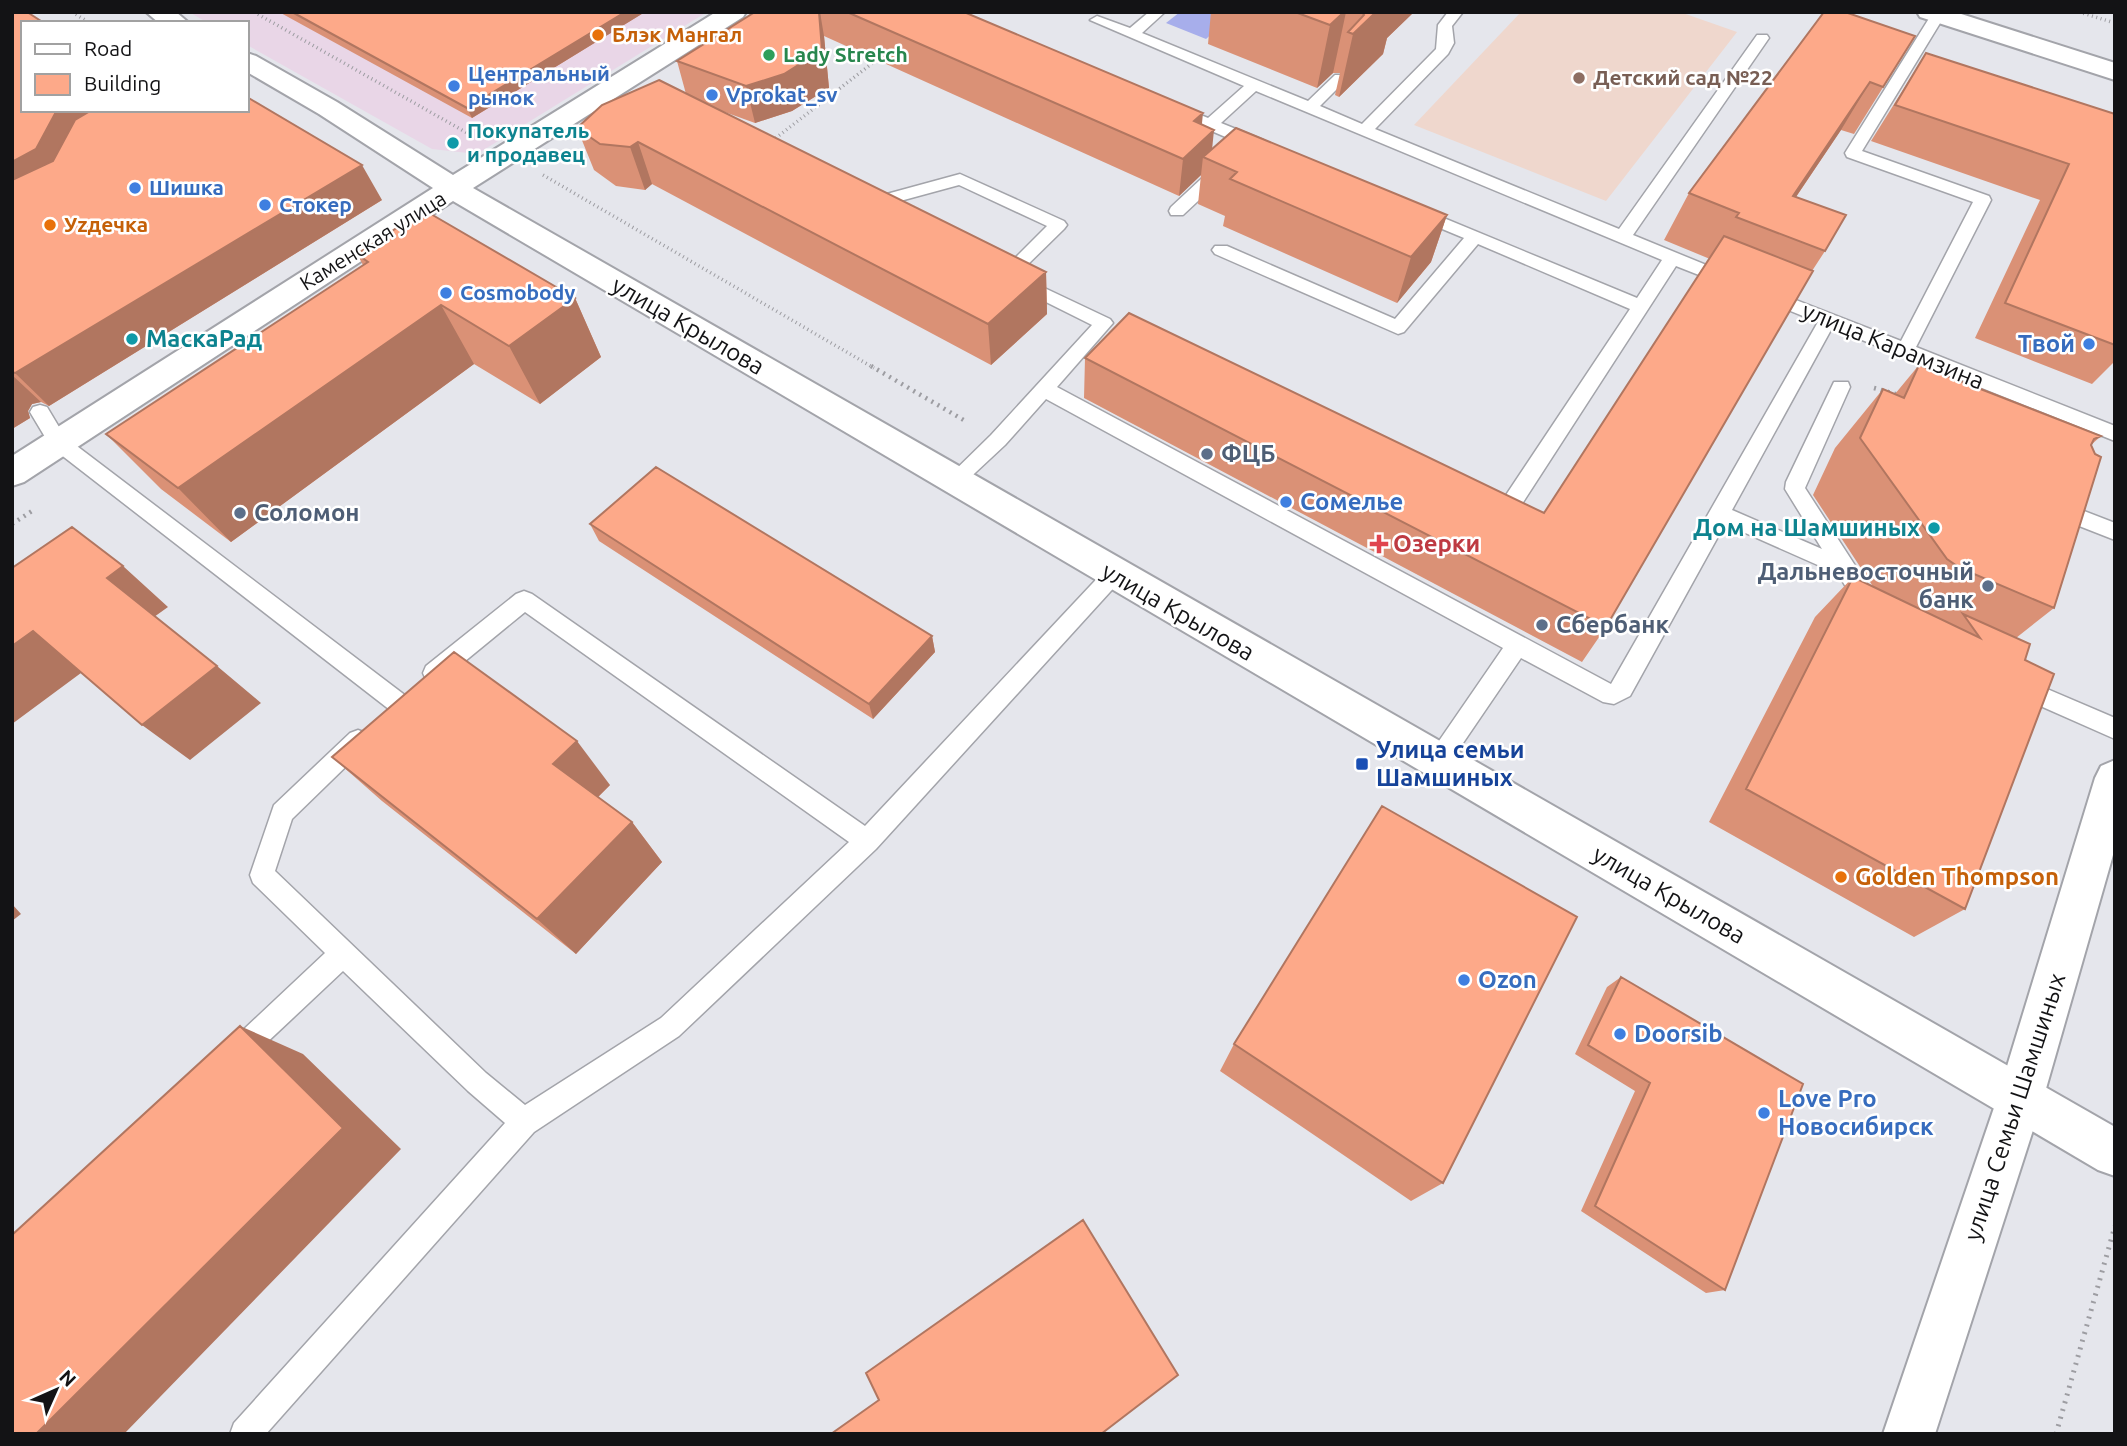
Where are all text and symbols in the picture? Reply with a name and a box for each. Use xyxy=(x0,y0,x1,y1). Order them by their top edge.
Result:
legend xyxy=(21,21,248,112)
place label: Блэк Мангал xyxy=(612,22,742,46)
marker: Блэк Мангал xyxy=(590,27,606,43)
text: Road xyxy=(84,36,132,60)
place label: Lady Stretch xyxy=(783,42,908,66)
marker: Lady Stretch xyxy=(761,47,777,63)
place label: Центральный рынок xyxy=(468,61,610,109)
place label: Детский сад №22 xyxy=(1593,65,1773,89)
marker: Детский сад №22 xyxy=(1571,70,1587,86)
text: Building xyxy=(84,71,161,95)
marker: Центральный рынок xyxy=(446,78,462,94)
place label: Vprokat_sv xyxy=(726,82,838,106)
marker: Vprokat_sv xyxy=(704,87,720,103)
place label: Покупатель и продавец xyxy=(467,118,589,166)
marker: Покупатель и продавец xyxy=(445,135,461,151)
place label: Шишка xyxy=(149,175,224,199)
marker: Шишка xyxy=(127,180,143,196)
street label: Каменская улица xyxy=(295,186,450,295)
place label: Стокер xyxy=(279,192,352,216)
marker: Стокер xyxy=(257,197,273,213)
place label: Уzдечка xyxy=(64,212,148,236)
marker: Уzдечка xyxy=(42,217,58,233)
street label: улица Крылова xyxy=(607,271,769,380)
place label: Cosmobody xyxy=(460,280,575,304)
marker: Cosmobody xyxy=(438,285,454,301)
street label: улица Карамзина xyxy=(1798,297,1988,394)
place label: МаскаРад xyxy=(146,325,262,352)
place label: Твой xyxy=(2018,330,2075,357)
marker: МаскаРад xyxy=(124,331,140,347)
marker: Твой xyxy=(2081,336,2097,352)
place label: ФЦБ xyxy=(1221,440,1276,467)
marker: ФЦБ xyxy=(1199,446,1215,462)
place label: Сомелье xyxy=(1300,488,1403,515)
marker: Сомелье xyxy=(1278,494,1294,510)
place label: Соломон xyxy=(254,499,360,526)
marker: Соломон xyxy=(232,505,248,521)
place label: Дом на Шамшиных xyxy=(1693,514,1920,541)
marker: Дом на Шамшиных xyxy=(1926,520,1942,536)
place label: Озерки xyxy=(1393,530,1480,557)
marker: Озерки xyxy=(1371,536,1387,552)
street label: улица Крылова xyxy=(1097,557,1259,666)
place label: Дальневосточный банк xyxy=(1757,558,1974,613)
marker: Дальневосточный банк xyxy=(1980,578,1996,594)
place label: Сбербанк xyxy=(1556,611,1669,638)
marker: Сбербанк xyxy=(1534,617,1550,633)
place label: Улица семьи Шамшиных xyxy=(1376,736,1525,791)
marker: Улица семьи Шамшиных xyxy=(1354,756,1370,772)
street label: улица Крылова xyxy=(1588,840,1750,949)
place label: Golden Thompson xyxy=(1855,863,2059,890)
marker: Golden Thompson xyxy=(1833,869,1849,885)
place label: Ozon xyxy=(1478,966,1537,993)
street label: улица Семьи Шамшиных xyxy=(1958,970,2071,1244)
marker: Ozon xyxy=(1456,972,1472,988)
place label: Doorsib xyxy=(1634,1020,1723,1047)
marker: Doorsib xyxy=(1612,1026,1628,1042)
place label: Love Pro Новосибирск xyxy=(1778,1085,1934,1140)
marker: Love Pro Новосибирск xyxy=(1756,1105,1772,1121)
north arrow xyxy=(21,1355,91,1425)
text: N xyxy=(55,1365,81,1391)

